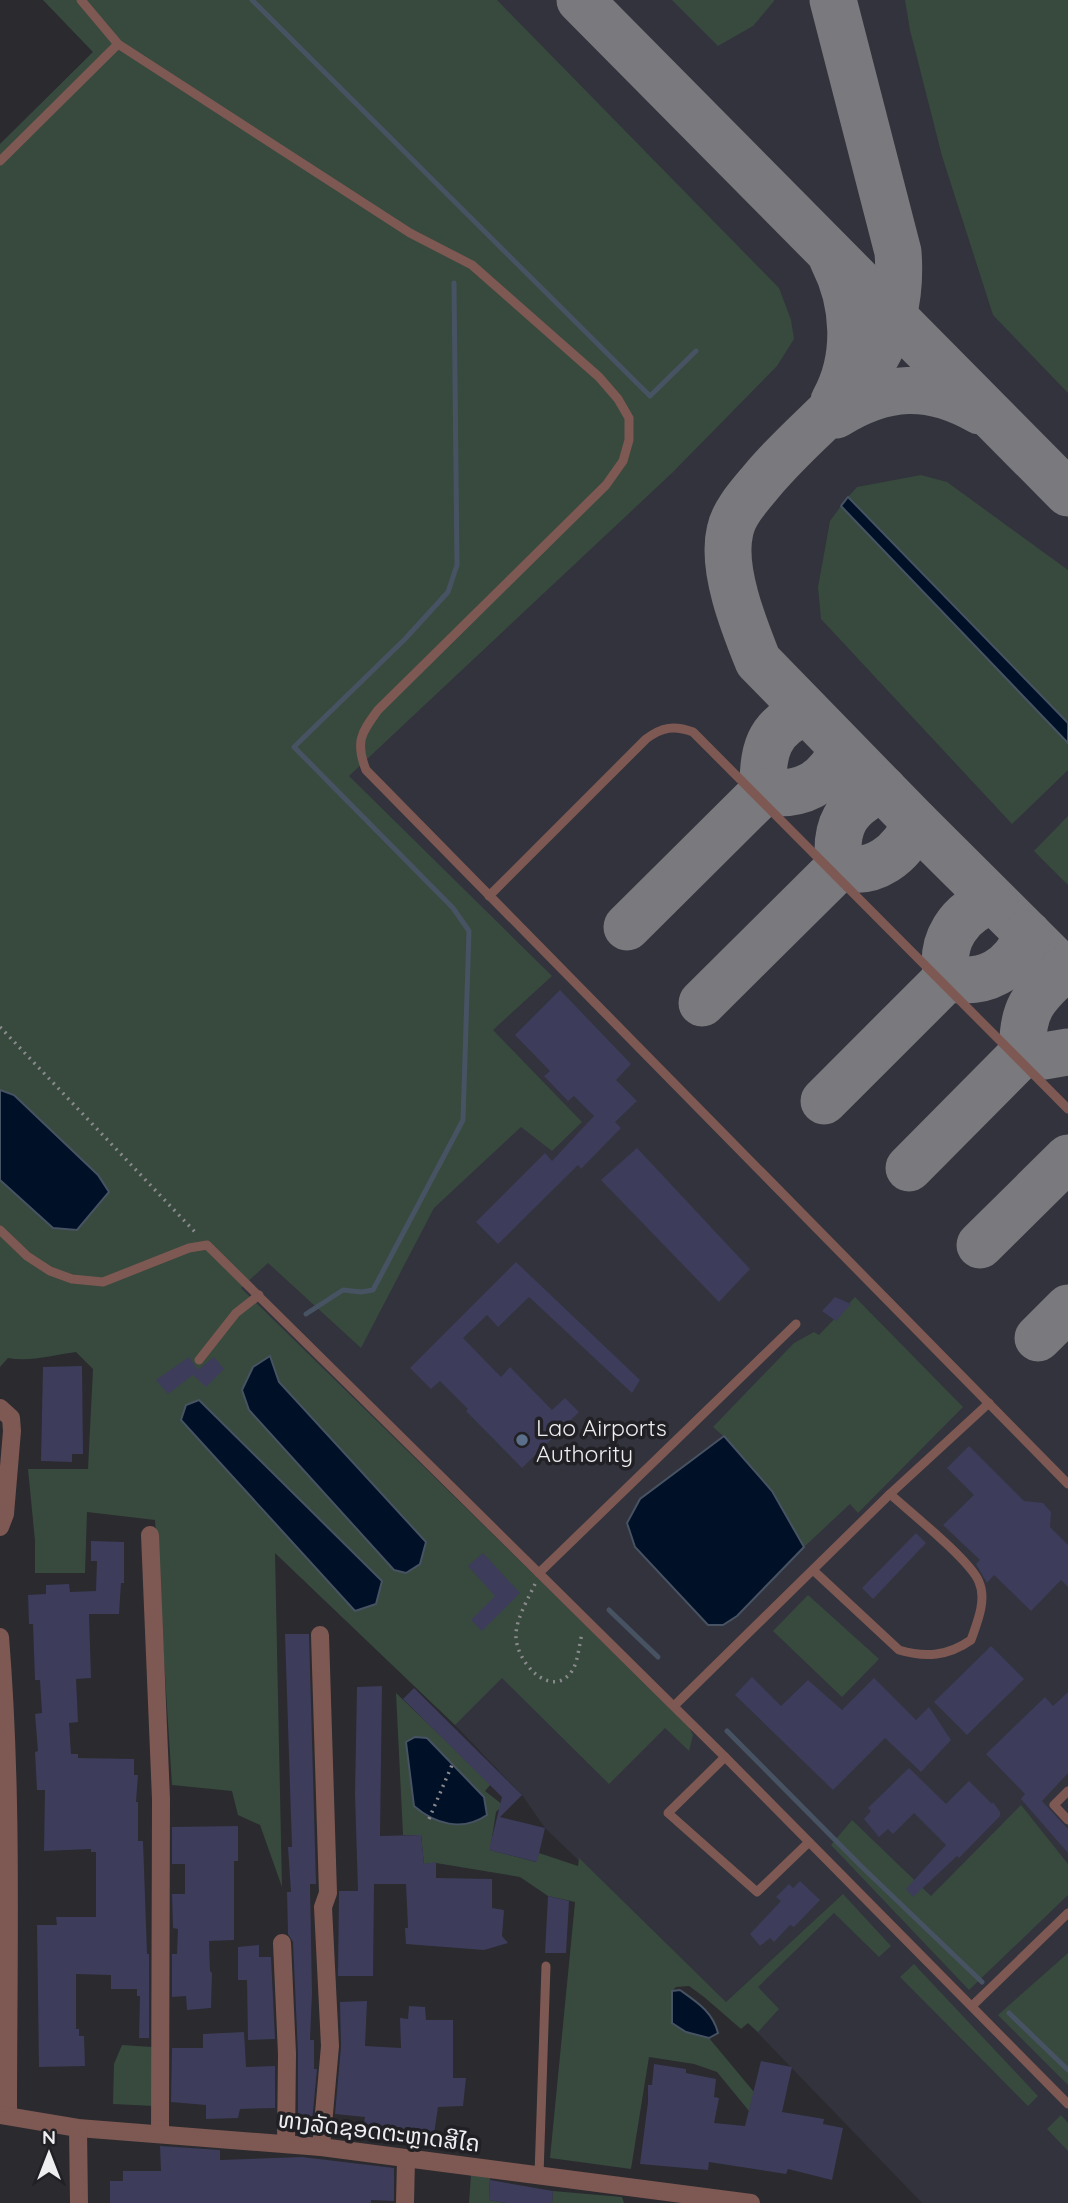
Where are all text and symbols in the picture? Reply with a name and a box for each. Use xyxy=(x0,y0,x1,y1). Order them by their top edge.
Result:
place label: Lao Airports Authority xyxy=(536,1413,667,1468)
marker: Lao Airports Authority xyxy=(514,1432,530,1448)
street label: ທາງລັດຊອດຕະຫຼາດສີໄຄ xyxy=(276,2104,482,2158)
north arrow xyxy=(14,2119,84,2189)
text: N xyxy=(42,2125,56,2149)

